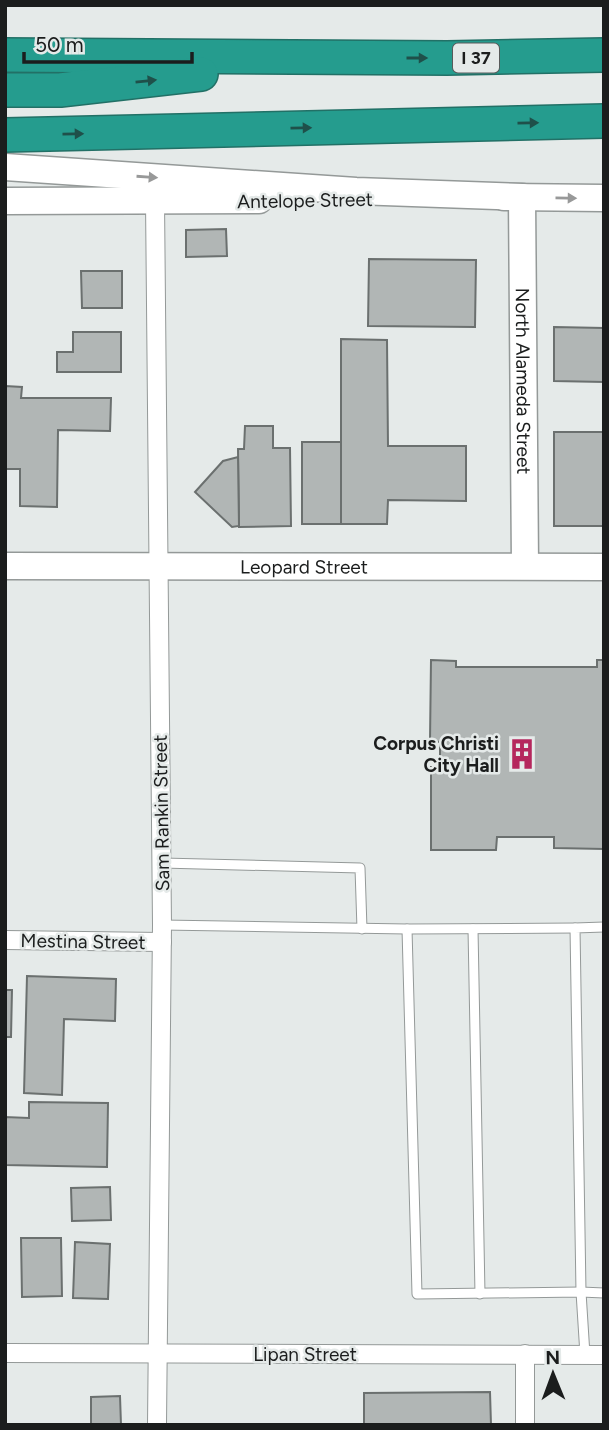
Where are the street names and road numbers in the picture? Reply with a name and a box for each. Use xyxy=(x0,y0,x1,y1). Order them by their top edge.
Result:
road number: I 37 xyxy=(453,44,499,72)
street label: Antelope Street xyxy=(237,188,373,213)
street label: North Alameda Street xyxy=(511,288,535,475)
street label: Leopard Street xyxy=(240,555,368,579)
street label: Sam Rankin Street xyxy=(149,735,174,891)
street label: Mestina Street xyxy=(20,929,146,954)
street label: Lipan Street xyxy=(253,1343,357,1366)

